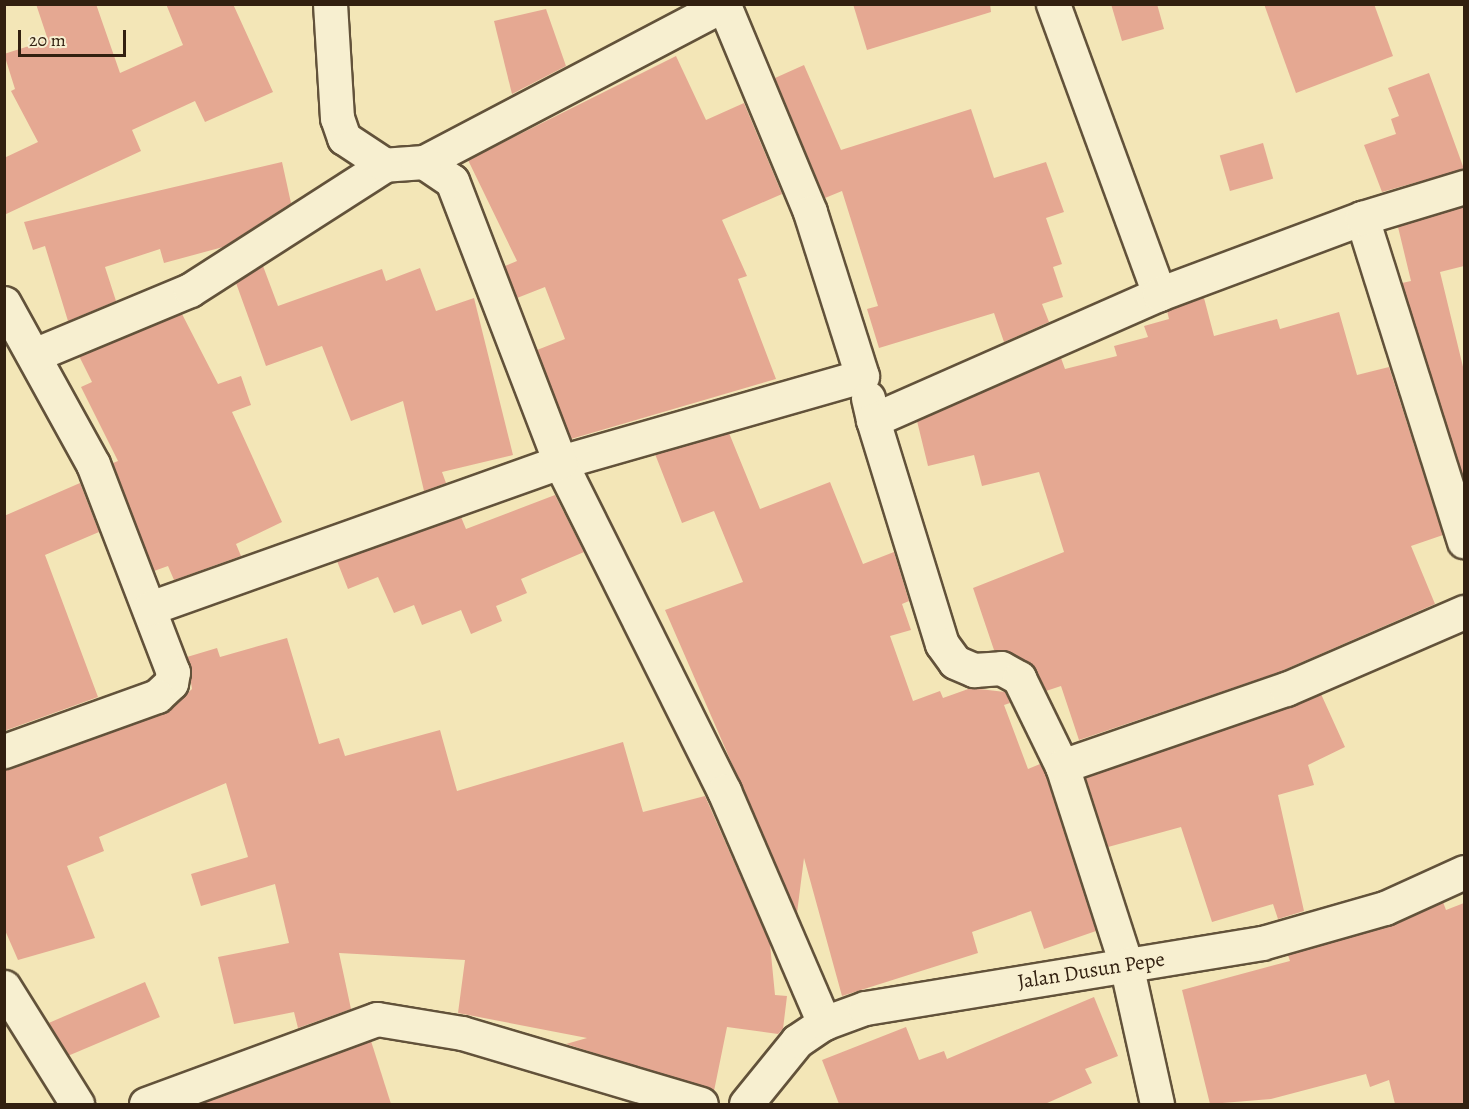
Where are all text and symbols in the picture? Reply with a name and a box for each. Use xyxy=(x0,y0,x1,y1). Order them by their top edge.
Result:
scale bar xyxy=(21,18,129,56)
text: 20 m xyxy=(29,28,66,52)
street label: Jalan Dusun Pepe xyxy=(1016,946,1166,994)

